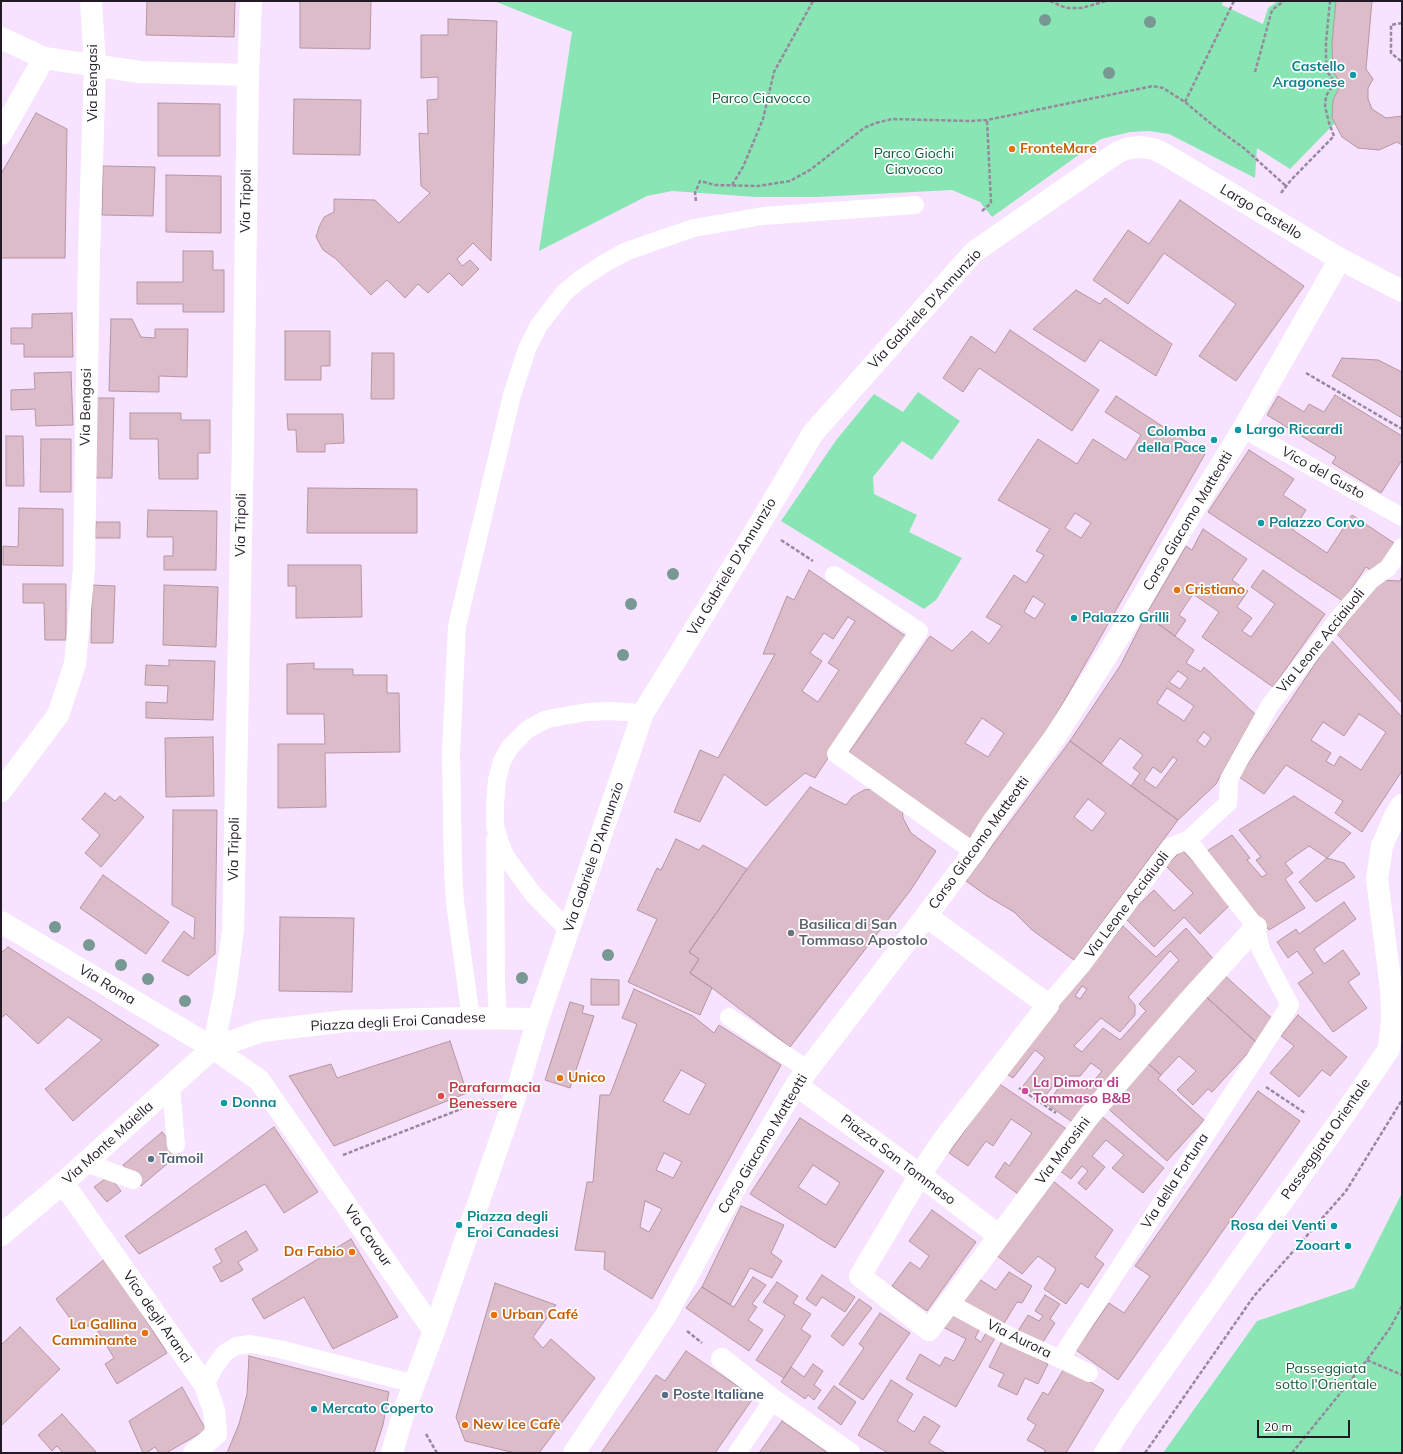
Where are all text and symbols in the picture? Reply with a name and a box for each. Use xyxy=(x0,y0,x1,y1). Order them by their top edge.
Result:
street label: Via Bengasi xyxy=(85,44,101,122)
place label: Castello Aragonese xyxy=(1273,59,1345,92)
marker: Castello Aragonese xyxy=(1348,70,1358,80)
park label: Parco Ciavocco xyxy=(712,91,810,107)
place label: FronteMare xyxy=(1020,141,1097,157)
marker: FronteMare xyxy=(1007,144,1017,154)
park label: Parco Giochi Ciavocco xyxy=(874,146,954,178)
street label: Via Tripoli xyxy=(237,169,255,233)
street label: Largo Castello xyxy=(1217,181,1305,243)
street label: Via Gabriele D'Annunzio xyxy=(865,246,985,372)
street label: Via Bengasi xyxy=(77,368,95,446)
place label: Largo Riccardi xyxy=(1246,422,1343,438)
place label: Colomba della Pace xyxy=(1138,424,1206,456)
marker: Largo Riccardi xyxy=(1233,425,1243,435)
marker: Colomba della Pace xyxy=(1209,435,1219,445)
street label: Vico del Gusto xyxy=(1278,443,1368,503)
street label: Corso Giacomo Matteotti xyxy=(1140,448,1236,594)
street label: Via Tripoli xyxy=(232,493,250,557)
street label: Via Gabriele D'Annunzio xyxy=(684,495,780,639)
place label: Palazzo Corvo xyxy=(1269,515,1365,531)
marker: Palazzo Corvo xyxy=(1256,518,1266,528)
place label: Cristiano xyxy=(1185,582,1245,598)
marker: Cristiano xyxy=(1172,585,1182,595)
street label: Via Leone Acciaiuoli xyxy=(1274,585,1368,697)
place label: Palazzo Grilli xyxy=(1082,610,1169,626)
marker: Palazzo Grilli xyxy=(1069,613,1079,623)
street label: Corso Giacomo Matteotti xyxy=(925,773,1033,913)
street label: Via Gabriele D'Annunzio xyxy=(560,780,628,934)
street label: Via Tripoli xyxy=(225,817,243,881)
street label: Via Leone Acciaiuoli xyxy=(1081,848,1173,962)
place label: Basilica di San Tommaso Apostolo xyxy=(799,917,928,950)
marker: Basilica di San Tommaso Apostolo xyxy=(786,928,796,938)
street label: Via Roma xyxy=(76,961,138,1009)
street label: Piazza degli Eroi Canadese xyxy=(310,1009,486,1035)
place label: Unico xyxy=(568,1070,606,1086)
street label: Corso Giacomo Matteotti xyxy=(715,1071,811,1217)
marker: Unico xyxy=(555,1073,565,1083)
place label: La Dimora di Tommaso B&B xyxy=(1033,1075,1131,1108)
street label: Passeggiata Orientale xyxy=(1278,1075,1374,1203)
place label: Parafarmacia Benessere xyxy=(449,1080,541,1112)
marker: La Dimora di Tommaso B&B xyxy=(1020,1086,1030,1096)
marker: Parafarmacia Benessere xyxy=(436,1091,446,1101)
place label: Donna xyxy=(232,1095,277,1111)
street label: Via Monte Maiella xyxy=(59,1098,157,1188)
marker: Donna xyxy=(219,1098,229,1108)
street label: Piazza San Tommaso xyxy=(837,1111,959,1209)
street label: Via Morosini xyxy=(1032,1114,1094,1188)
street label: Via della Fortuna xyxy=(1138,1130,1212,1232)
place label: Tamoil xyxy=(159,1151,203,1167)
marker: Tamoil xyxy=(146,1154,156,1164)
street label: Via Cavour xyxy=(341,1202,395,1270)
place label: Piazza degli Eroi Canadesi xyxy=(467,1209,559,1242)
place label: Rosa dei Venti xyxy=(1230,1218,1326,1234)
marker: Piazza degli Eroi Canadesi xyxy=(454,1220,464,1230)
marker: Rosa dei Venti xyxy=(1329,1221,1339,1231)
place label: Zooart xyxy=(1295,1238,1340,1254)
marker: Zooart xyxy=(1343,1241,1353,1251)
place label: Da Fabio xyxy=(284,1244,344,1260)
marker: Da Fabio xyxy=(347,1247,357,1257)
street label: Vico degli Aranci xyxy=(119,1268,195,1366)
place label: Urban Café xyxy=(502,1307,578,1323)
marker: Urban Café xyxy=(489,1310,499,1320)
street label: Via Aurora xyxy=(984,1316,1054,1362)
place label: La Gallina Camminante xyxy=(52,1317,137,1350)
marker: La Gallina Camminante xyxy=(140,1328,150,1338)
park label: Passeggiata sotto l'Orientale xyxy=(1275,1361,1377,1394)
place label: Poste Italiane xyxy=(673,1387,764,1403)
marker: Poste Italiane xyxy=(660,1390,670,1400)
place label: Mercato Coperto xyxy=(322,1401,433,1417)
marker: Mercato Coperto xyxy=(309,1404,319,1414)
scale bar xyxy=(1259,1412,1352,1438)
place label: New Ice Cafè xyxy=(473,1417,560,1433)
text: 20 m xyxy=(1264,1419,1292,1434)
marker: New Ice Cafè xyxy=(460,1420,470,1430)

